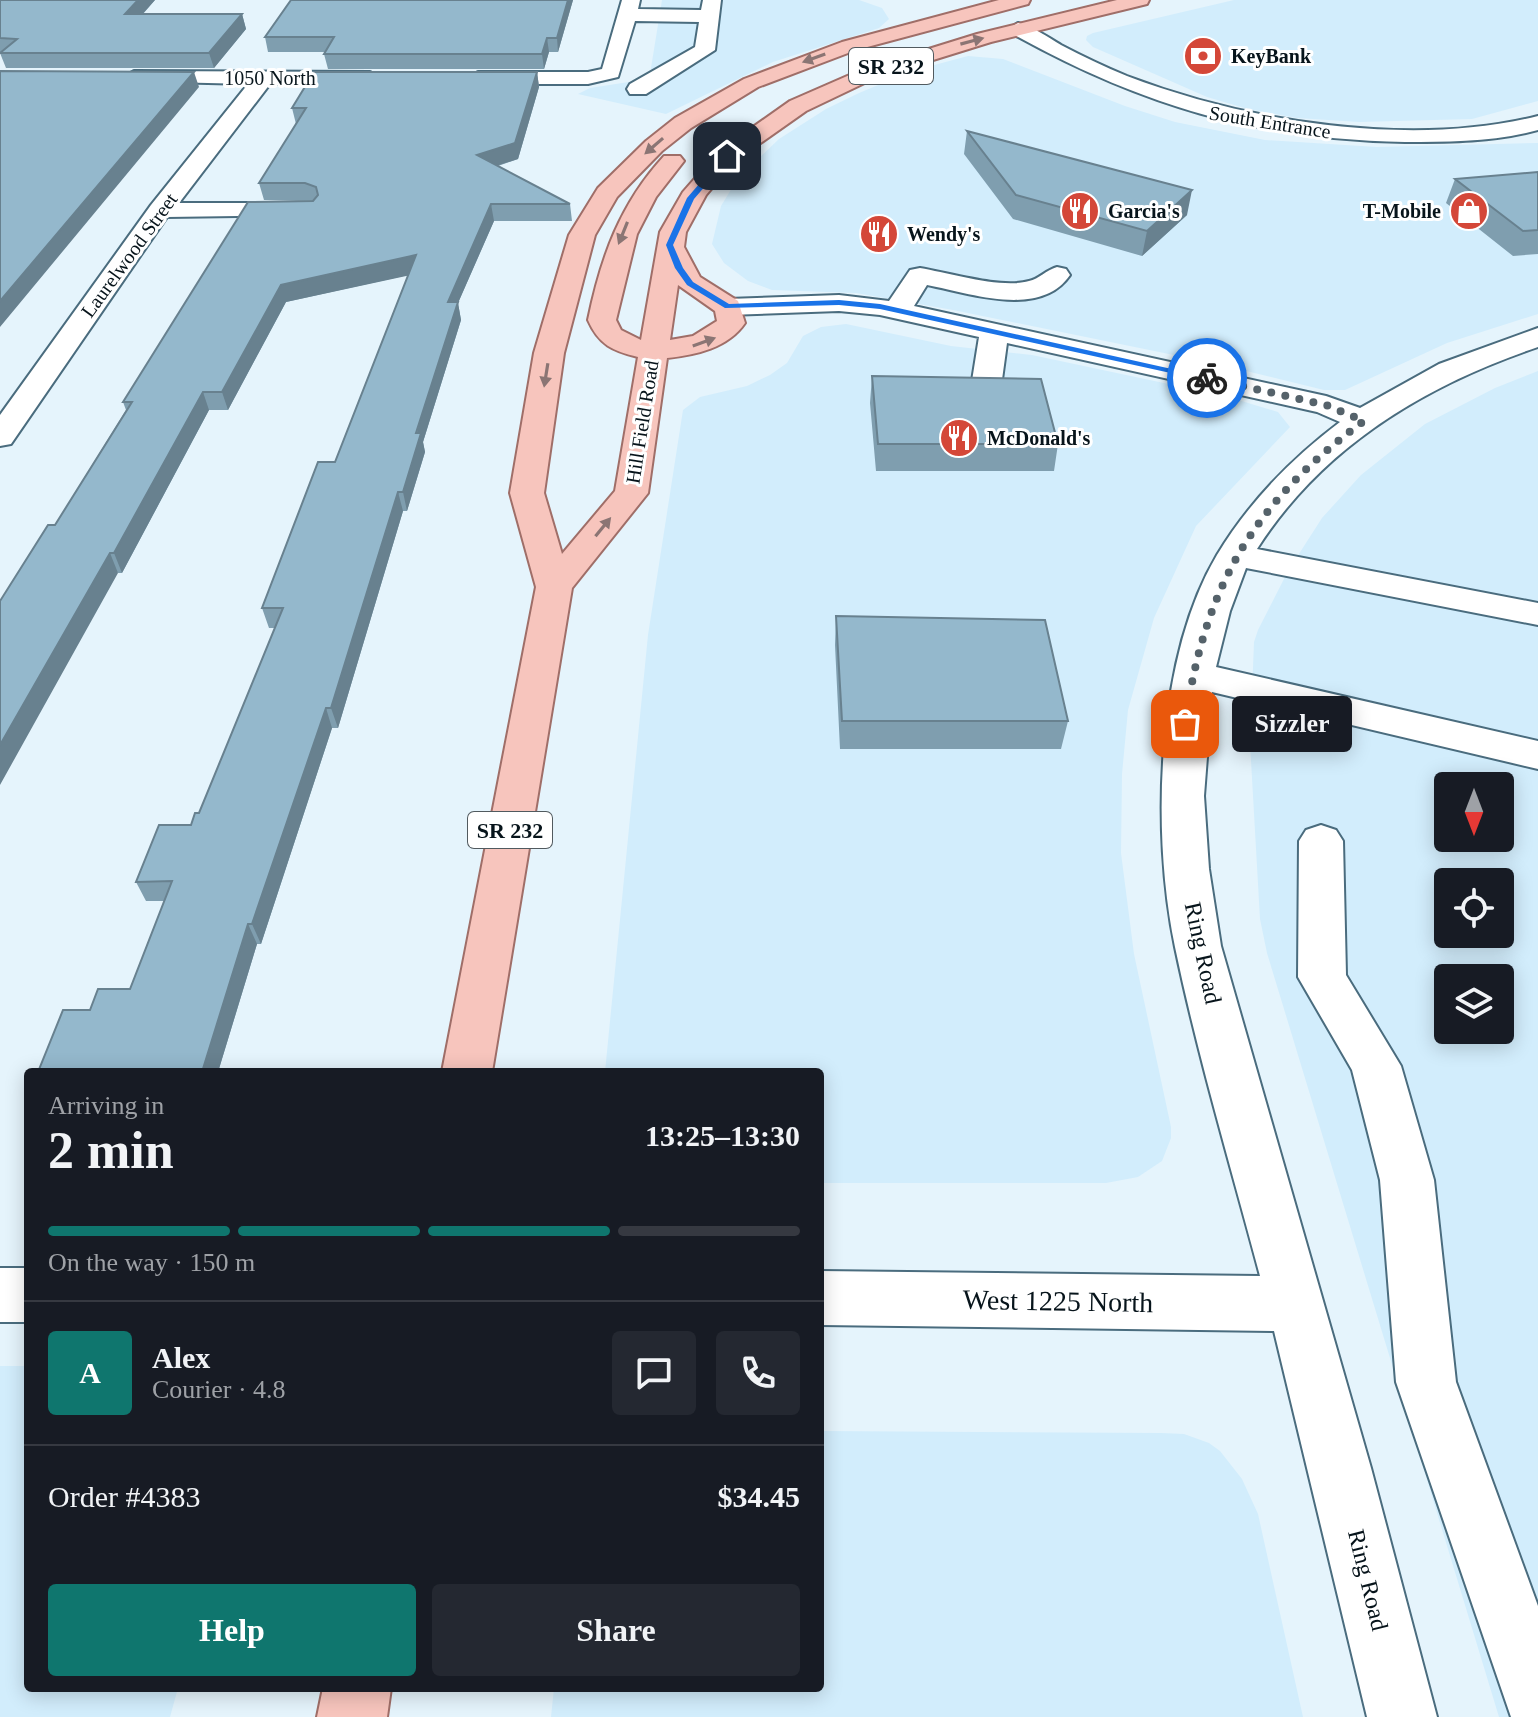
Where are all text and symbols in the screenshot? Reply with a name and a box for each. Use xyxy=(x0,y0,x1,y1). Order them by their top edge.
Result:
one-way arrow xyxy=(959,35,984,47)
bank icon: KeyBank xyxy=(1182,35,1224,77)
place label: KeyBank xyxy=(1231,45,1312,68)
road number: SR 232 xyxy=(849,48,933,84)
one-way arrow xyxy=(801,52,825,64)
street label: 1050 North xyxy=(224,67,316,89)
street label: South Entrance xyxy=(1208,102,1332,142)
pin xyxy=(693,122,761,190)
icon: home xyxy=(705,134,749,178)
one-way arrow xyxy=(644,137,664,154)
street label: Laurelwood Street xyxy=(77,188,182,321)
restaurant icon: Garcia's xyxy=(1059,190,1101,232)
shop icon: T-Mobile xyxy=(1448,190,1490,232)
place label: Garcia's xyxy=(1108,200,1180,222)
place label: T-Mobile xyxy=(1363,200,1441,222)
restaurant icon: Wendy's xyxy=(858,213,900,255)
one-way arrow xyxy=(617,221,630,245)
place label: Wendy's xyxy=(907,223,981,246)
one-way arrow xyxy=(692,336,716,348)
courier xyxy=(1167,338,1247,418)
icon: bike xyxy=(1185,356,1229,400)
street label: Hill Field Road xyxy=(621,359,663,485)
one-way arrow xyxy=(539,363,551,388)
restaurant icon: McDonald's xyxy=(938,417,980,459)
place label: McDonald's xyxy=(987,427,1091,449)
one-way arrow xyxy=(595,516,612,537)
pin xyxy=(1151,690,1219,758)
callout: Sizzler xyxy=(1233,696,1353,752)
icon: bag xyxy=(1163,702,1207,746)
text: Sizzler xyxy=(1254,709,1330,738)
north arrow xyxy=(1434,772,1514,852)
map controls xyxy=(1434,772,1514,1044)
road number: SR 232 xyxy=(468,812,552,848)
button: locate xyxy=(1434,868,1514,948)
street label: Ring Road xyxy=(1180,900,1226,1006)
button: layers xyxy=(1434,964,1514,1044)
text: Arriving in xyxy=(48,1091,164,1120)
text: 13:25–13:30 xyxy=(645,1119,800,1152)
text: 2 min xyxy=(48,1122,174,1179)
text: On the way · 150 m xyxy=(48,1248,255,1277)
street label: West 1225 North xyxy=(962,1284,1154,1318)
button: chat xyxy=(612,1331,696,1415)
button: phone xyxy=(716,1331,800,1415)
text: Alex xyxy=(152,1341,210,1374)
text: A xyxy=(79,1356,101,1389)
text: Courier · 4.8 xyxy=(152,1375,286,1404)
text: Order #4383 xyxy=(48,1480,200,1513)
text: $34.45 xyxy=(718,1480,800,1513)
street label: Ring Road xyxy=(1343,1527,1393,1633)
button: Help xyxy=(48,1584,416,1676)
button: Share xyxy=(432,1584,800,1676)

